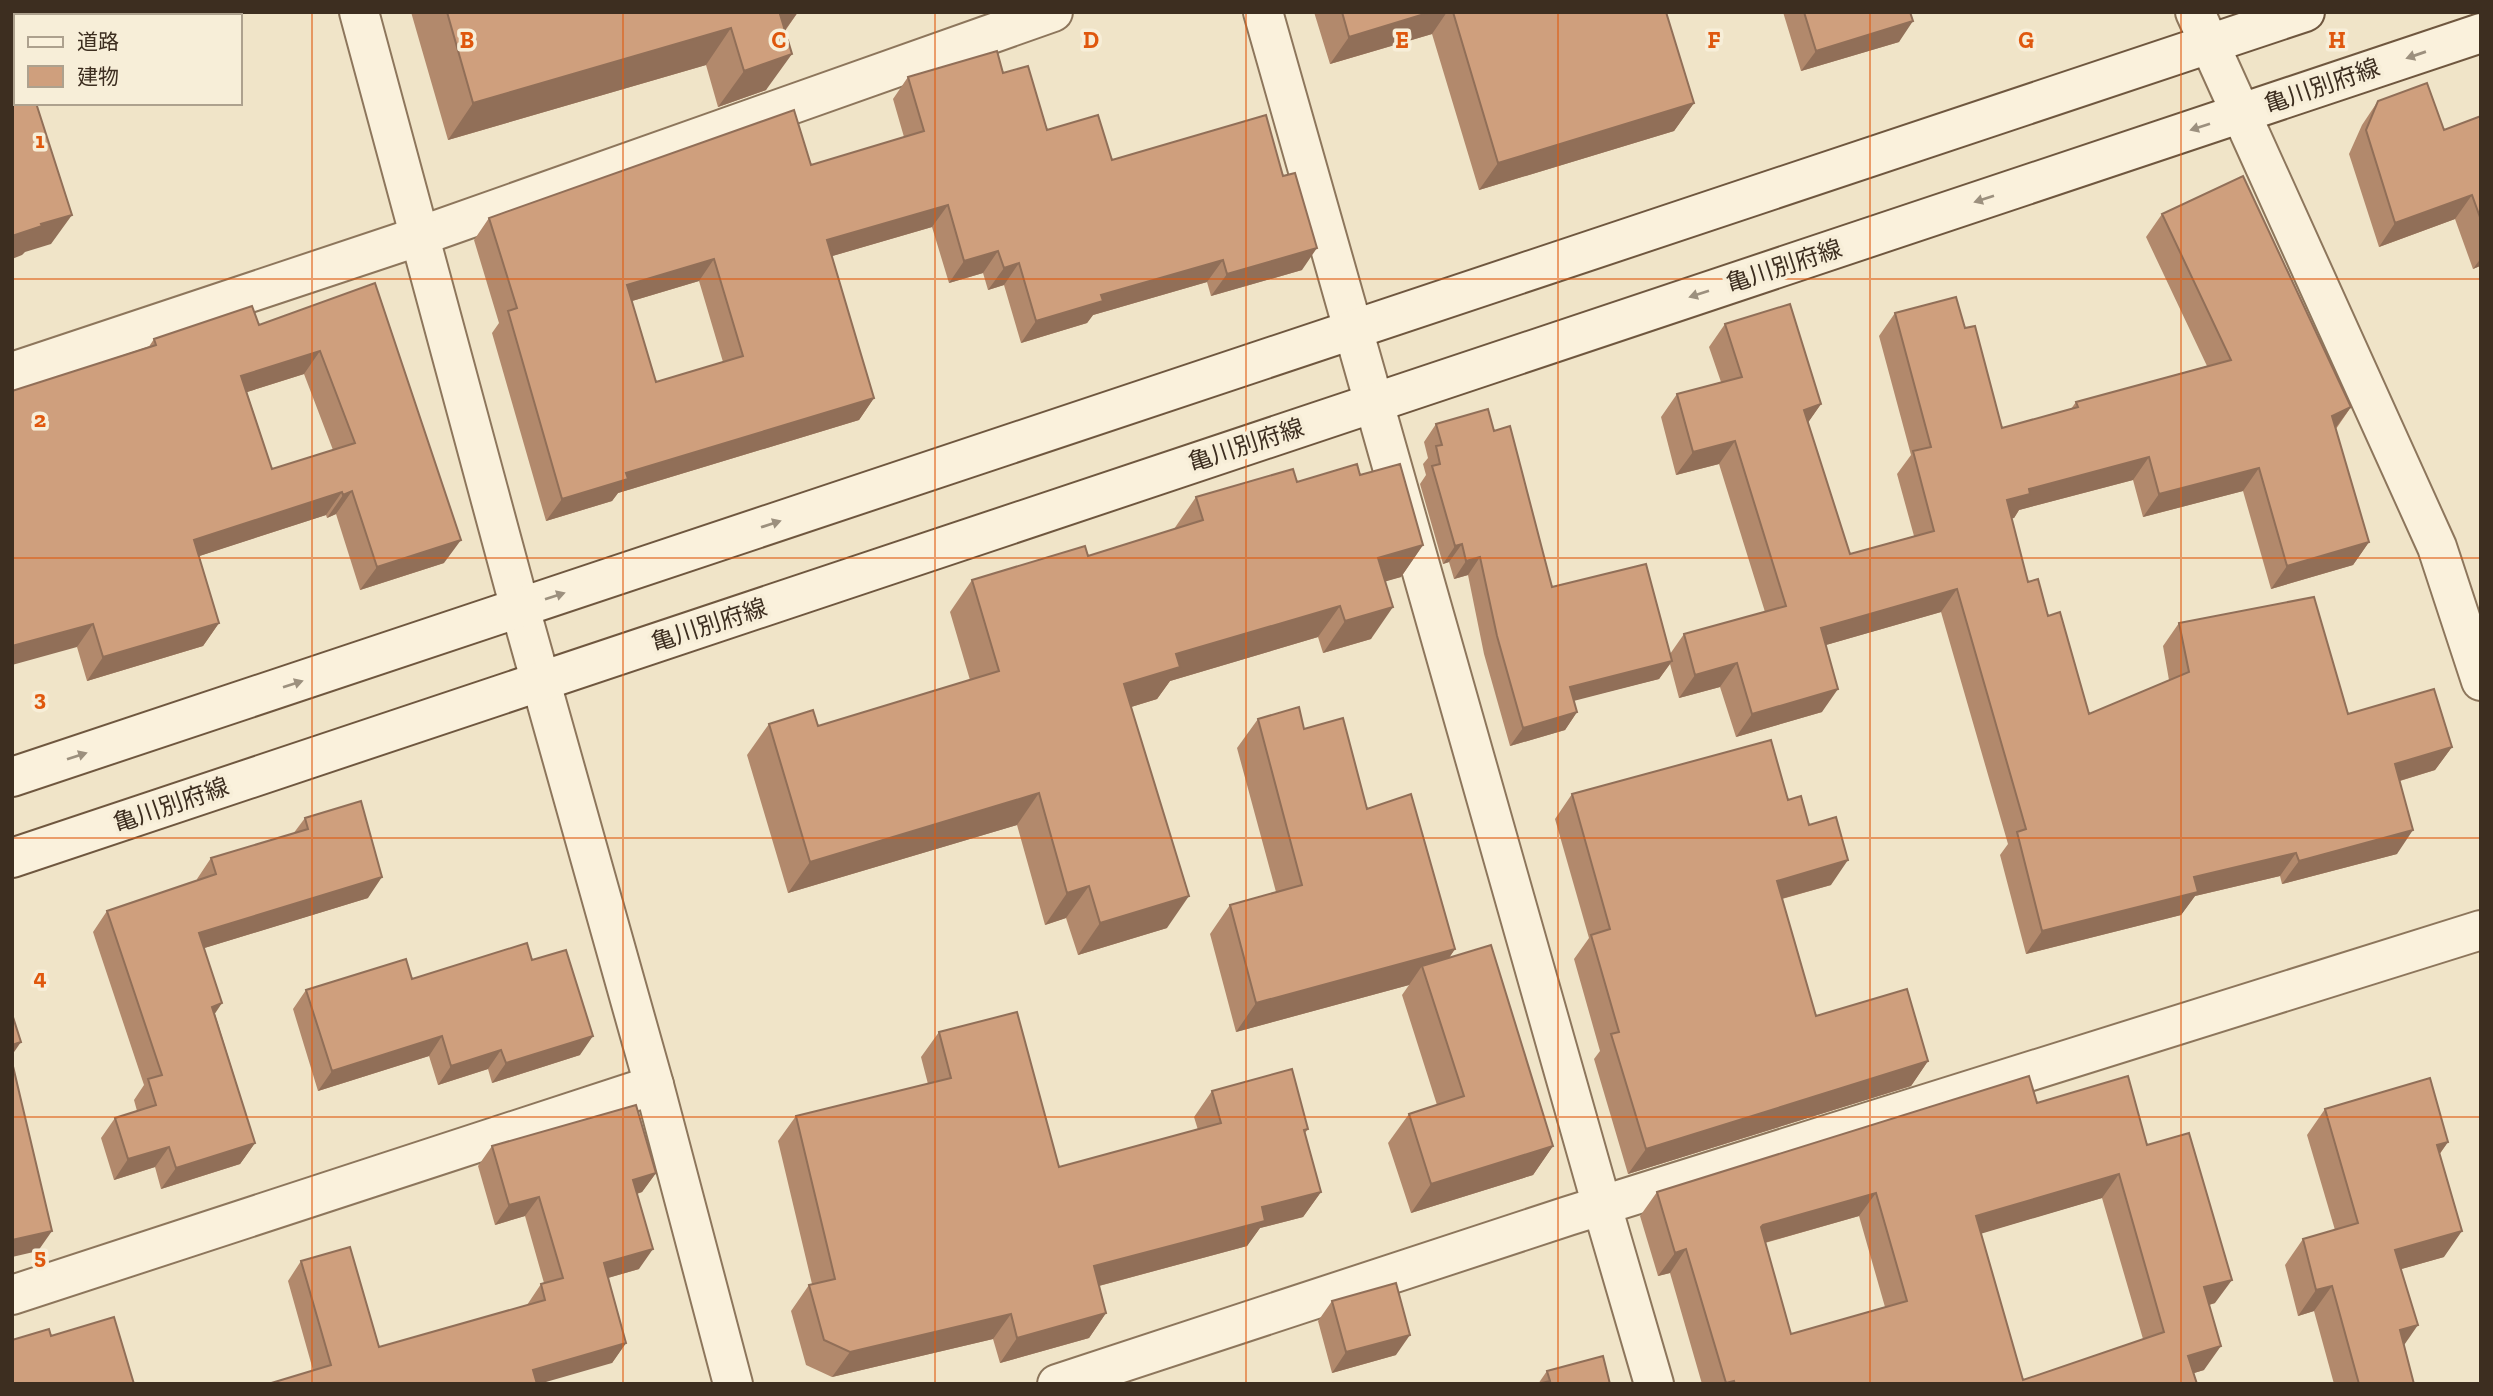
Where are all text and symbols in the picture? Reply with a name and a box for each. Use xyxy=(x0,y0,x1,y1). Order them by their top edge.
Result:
legend xyxy=(14,14,242,105)
text: B xyxy=(460,26,474,54)
text: C xyxy=(772,26,786,54)
text: D xyxy=(1083,26,1099,54)
text: E xyxy=(1395,26,1409,54)
text: F xyxy=(1707,26,1721,54)
text: G xyxy=(2018,26,2034,54)
text: H xyxy=(2328,26,2346,54)
text: 道路 xyxy=(77,29,119,54)
one-way arrow xyxy=(2405,50,2426,61)
street label: 亀川別府線 xyxy=(2260,52,2383,119)
text: 建物 xyxy=(77,64,119,89)
one-way arrow xyxy=(2190,122,2211,133)
text: 1 xyxy=(35,126,45,154)
one-way arrow xyxy=(1974,194,1995,205)
street label: 亀川別府線 xyxy=(1722,233,1845,298)
one-way arrow xyxy=(1688,289,1709,300)
text: 2 xyxy=(34,405,46,433)
street label: 亀川別府線 xyxy=(1184,412,1307,477)
one-way arrow xyxy=(761,518,782,529)
one-way arrow xyxy=(545,590,566,601)
street label: 亀川別府線 xyxy=(647,592,770,657)
one-way arrow xyxy=(282,678,303,689)
text: 3 xyxy=(34,684,46,712)
one-way arrow xyxy=(67,750,88,761)
street label: 亀川別府線 xyxy=(109,771,232,838)
text: 4 xyxy=(33,963,47,991)
text: 5 xyxy=(34,1242,46,1270)

